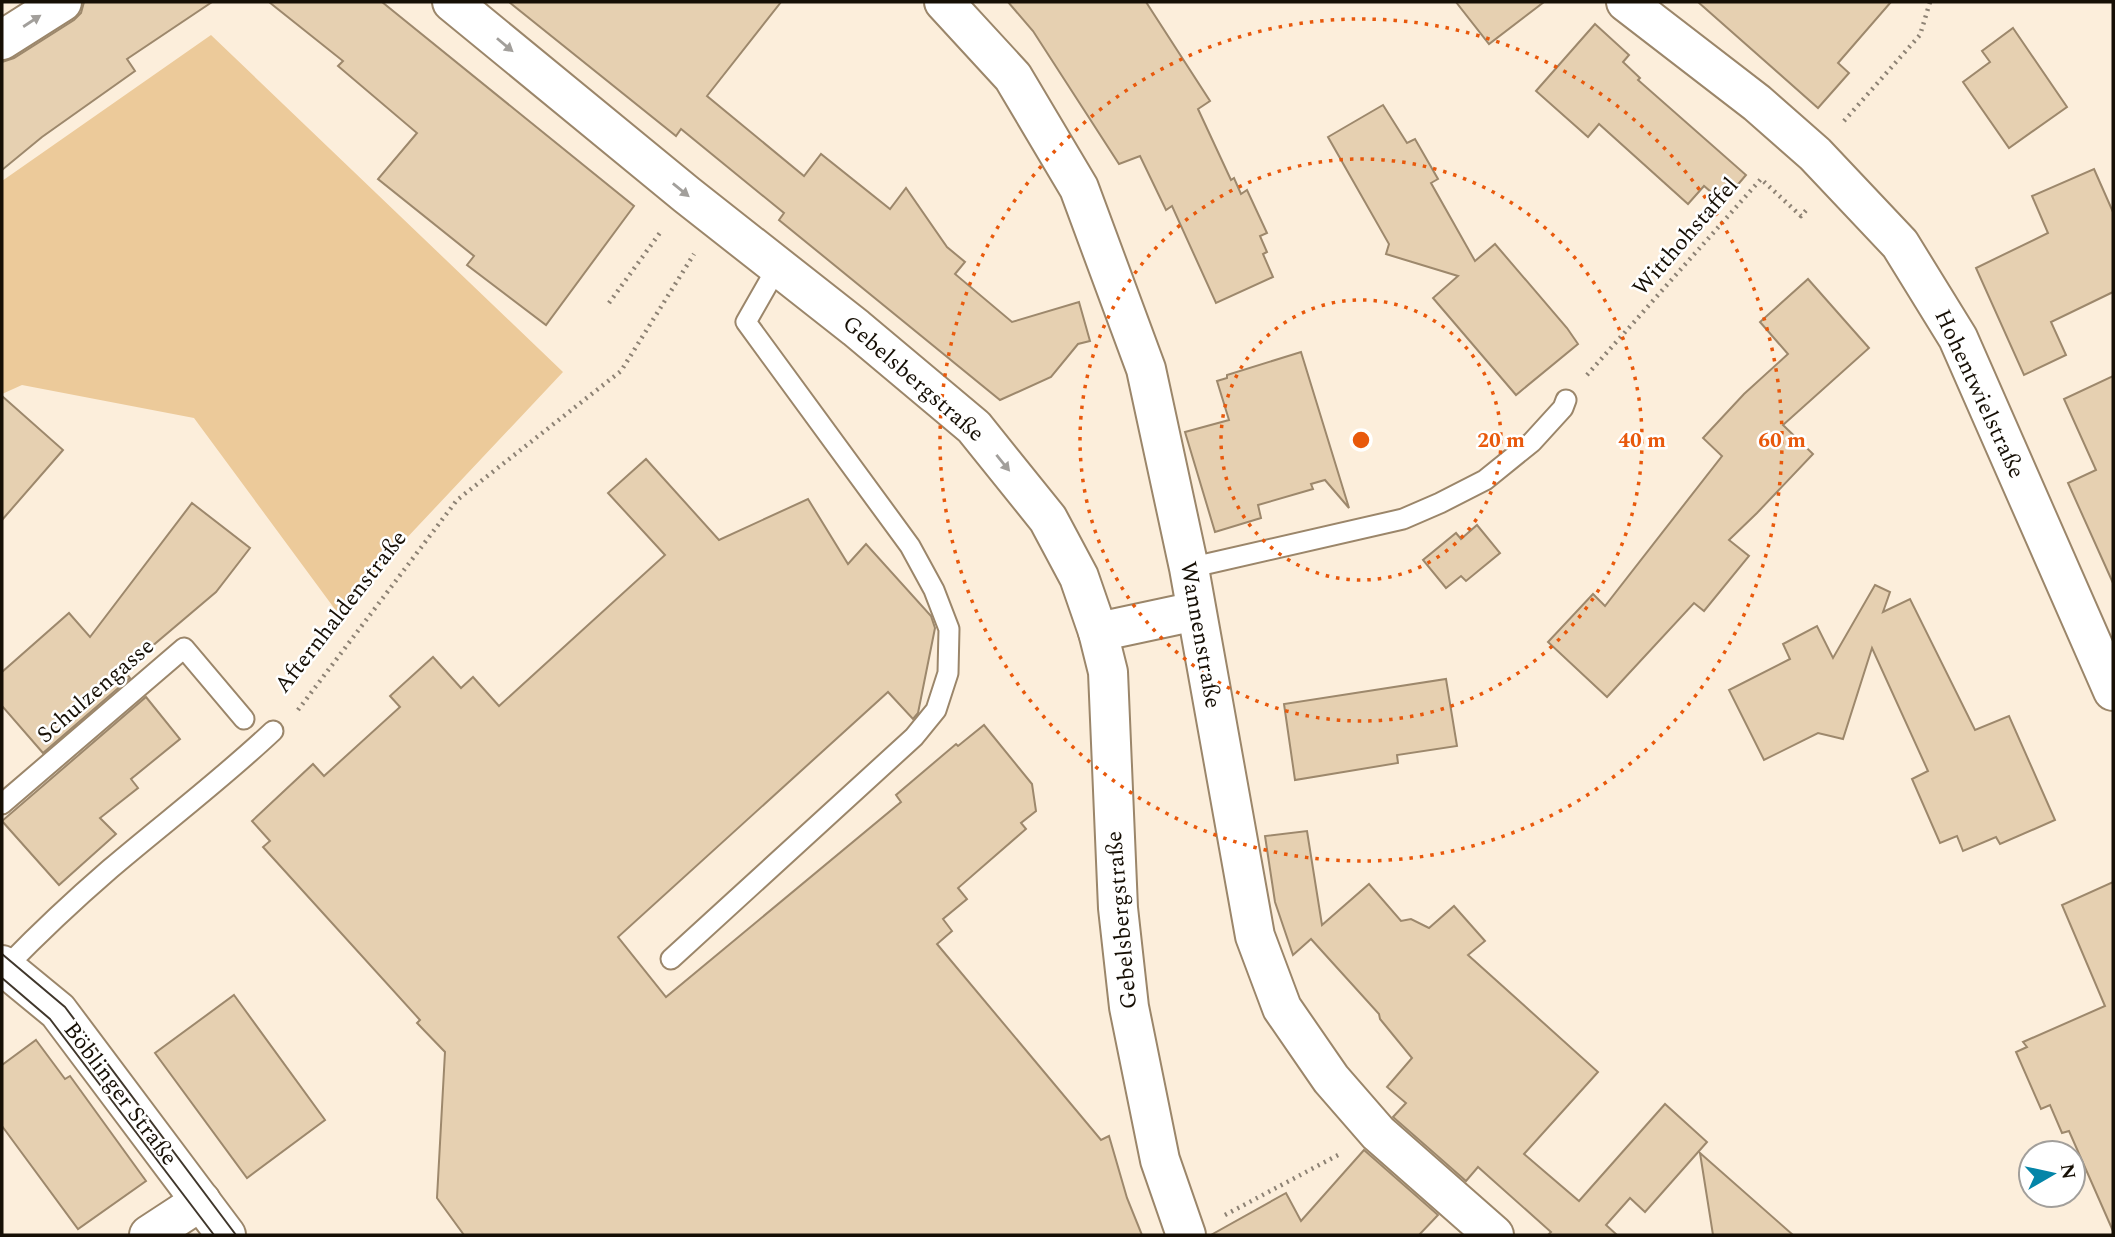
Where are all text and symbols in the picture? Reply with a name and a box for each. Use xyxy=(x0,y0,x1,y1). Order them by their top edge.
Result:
one-way arrow xyxy=(22,15,42,28)
one-way arrow xyxy=(496,37,514,52)
street label: Witthohstaffel xyxy=(1624,170,1748,304)
one-way arrow xyxy=(671,182,689,197)
street label: Hohentwielstraße xyxy=(1924,304,2034,484)
street label: Gebelsbergstraße xyxy=(834,307,992,451)
text: 20 m xyxy=(1477,425,1525,457)
text: 40 m xyxy=(1618,425,1666,457)
text: 60 m xyxy=(1758,425,1806,457)
centre of rings xyxy=(1349,428,1373,452)
one-way arrow xyxy=(995,454,1010,472)
street label: Afternhaldenstraße xyxy=(266,523,416,701)
street label: Wannenstraße xyxy=(1170,559,1230,711)
street label: Schulzengasse xyxy=(29,630,163,752)
street label: Gebelsbergstraße xyxy=(1097,829,1147,1011)
street label: Böblinger Straße xyxy=(54,1015,186,1173)
north arrow xyxy=(2017,1139,2087,1209)
text: N xyxy=(2052,1162,2083,1182)

